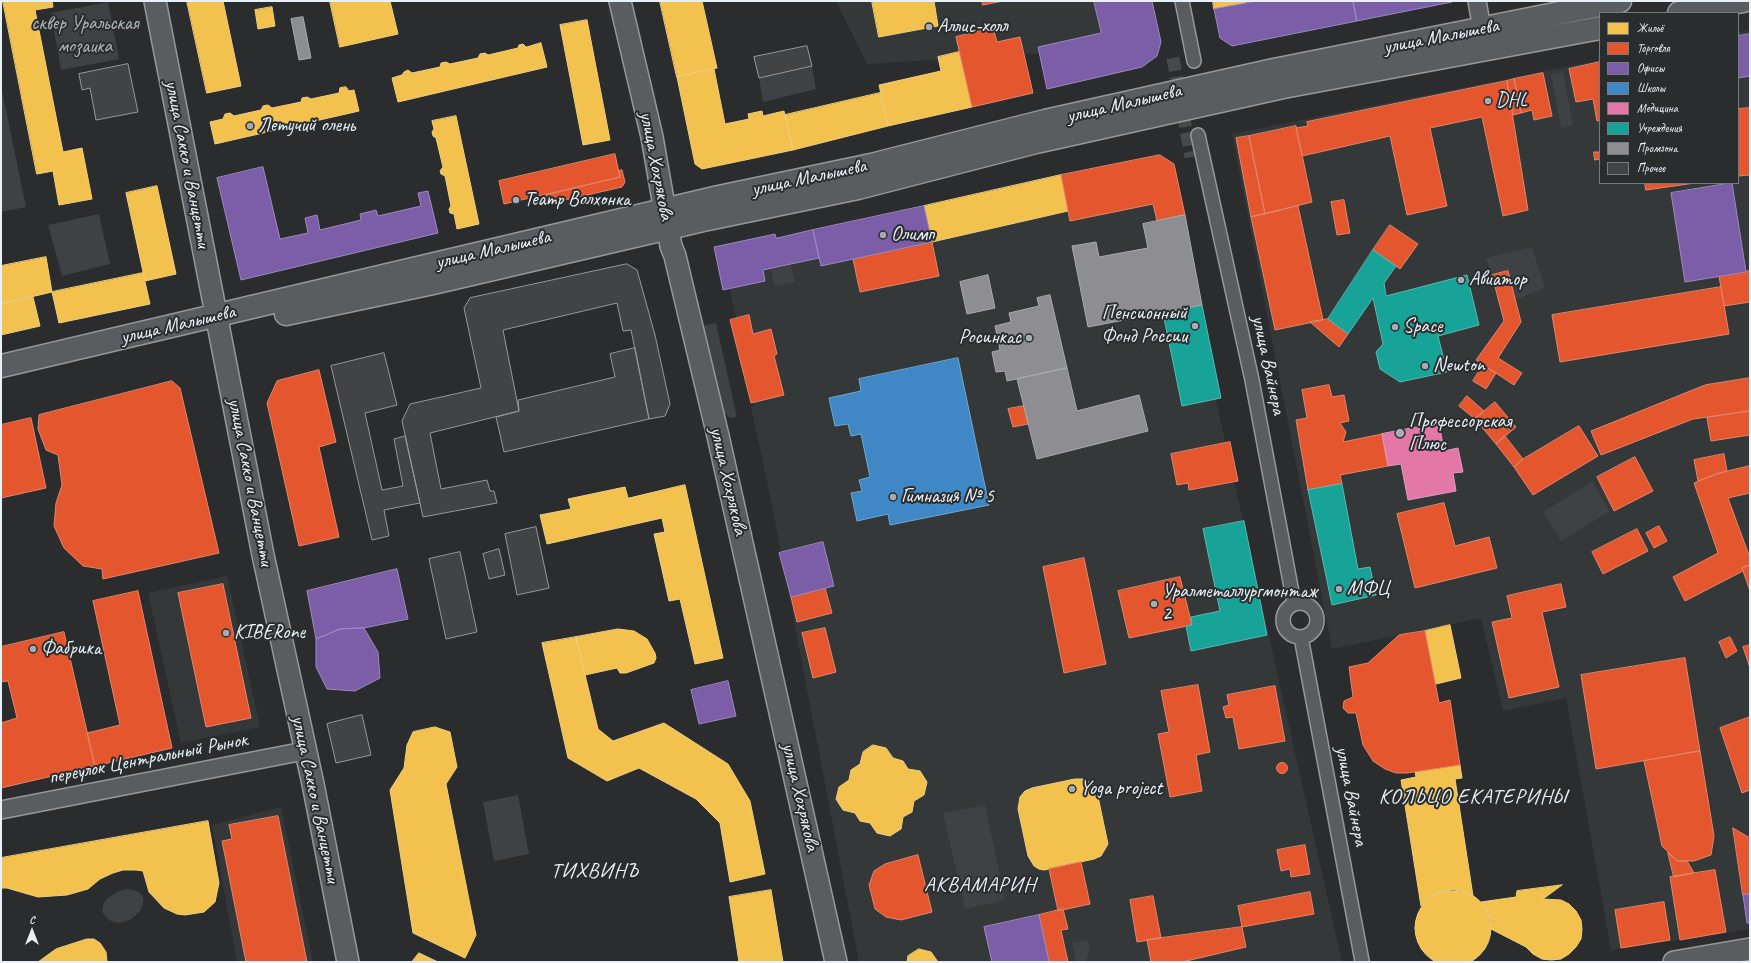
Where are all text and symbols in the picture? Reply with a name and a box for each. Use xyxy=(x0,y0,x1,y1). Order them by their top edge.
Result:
park label: сквер Уральская мозаика xyxy=(31,12,139,59)
legend xyxy=(1599,12,1739,184)
street label: улица Малышева xyxy=(1381,14,1501,60)
place label: Аллис-холл xyxy=(937,15,1007,39)
text: Жильё xyxy=(1637,20,1663,36)
marker: Аллис-холл xyxy=(924,22,934,32)
text: Торговля xyxy=(1637,40,1670,56)
text: Офисы xyxy=(1637,60,1664,76)
street label: улица Сакко и Ванцетти xyxy=(159,78,215,250)
street label: улица Малышева xyxy=(1064,79,1184,129)
text: Школы xyxy=(1637,80,1665,96)
place label: DHL xyxy=(1496,89,1527,113)
marker: DHL xyxy=(1483,96,1493,106)
text: Медицина xyxy=(1637,100,1678,116)
street label: улица Хохрякова xyxy=(634,110,678,222)
place label: Летучий олень xyxy=(258,114,355,138)
text: Учреждения xyxy=(1637,120,1682,136)
marker: Летучий олень xyxy=(245,121,255,131)
text: Промзона xyxy=(1637,140,1677,156)
street label: улица Малышева xyxy=(749,154,869,202)
text: Прочее xyxy=(1637,160,1665,176)
place label: Театр Волхонка xyxy=(524,188,630,212)
marker: Театр Волхонка xyxy=(511,195,521,205)
place label: Олимп xyxy=(891,223,934,247)
street label: улица Малышева xyxy=(433,225,553,275)
marker: Олимп xyxy=(878,230,888,240)
place label: Авиатор xyxy=(1469,268,1527,292)
marker: Авиатор xyxy=(1456,275,1466,285)
street label: улица Малышева xyxy=(118,300,238,350)
place label: Пенсионный Фонд России xyxy=(1101,302,1187,349)
street label: улица Вайнера xyxy=(1246,313,1290,417)
place label: Space xyxy=(1403,315,1443,339)
marker: Пенсионный Фонд России xyxy=(1190,321,1200,331)
marker: Space xyxy=(1390,322,1400,332)
place label: Росинкас xyxy=(959,326,1021,350)
marker: Росинкас xyxy=(1024,333,1034,343)
place label: Newton xyxy=(1433,354,1485,378)
marker: Newton xyxy=(1420,361,1430,371)
street label: улица Сакко и Ванцетти xyxy=(222,396,278,568)
place label: Профессорская Плюс xyxy=(1409,410,1512,457)
street label: улица Хохрякова xyxy=(704,425,752,537)
marker: Профессорская Плюс xyxy=(1394,427,1406,439)
place label: Гимназия № 5 xyxy=(901,485,994,509)
marker: Гимназия № 5 xyxy=(888,492,898,502)
place label: МФЦ xyxy=(1347,577,1390,601)
place label: Уралметаллургмонтаж 2 xyxy=(1162,580,1317,627)
marker: МФЦ xyxy=(1334,584,1344,594)
marker: Уралметаллургмонтаж 2 xyxy=(1149,599,1159,609)
place label: KIBERone xyxy=(234,621,305,645)
marker: KIBERone xyxy=(221,628,231,638)
place label: Фабрика xyxy=(41,637,101,661)
marker: Фабрика xyxy=(28,644,38,654)
street label: улица Сакко и Ванцетти xyxy=(286,713,344,885)
street label: переулок Центральный Рынок xyxy=(47,728,249,790)
street label: улица Хохрякова xyxy=(776,741,824,853)
street label: улица Вайнера xyxy=(1330,744,1372,848)
place label: Yoga projeсt xyxy=(1080,777,1162,801)
marker: Yoga projeсt xyxy=(1067,784,1077,794)
district label: КОЛЬЦО ЕКАТЕРИНЫ xyxy=(1378,784,1568,810)
district label: ТИХВИНЪ xyxy=(551,858,639,884)
district label: АКВАМАРИН xyxy=(924,872,1036,898)
north arrow xyxy=(12,911,52,951)
text: С xyxy=(29,912,35,926)

